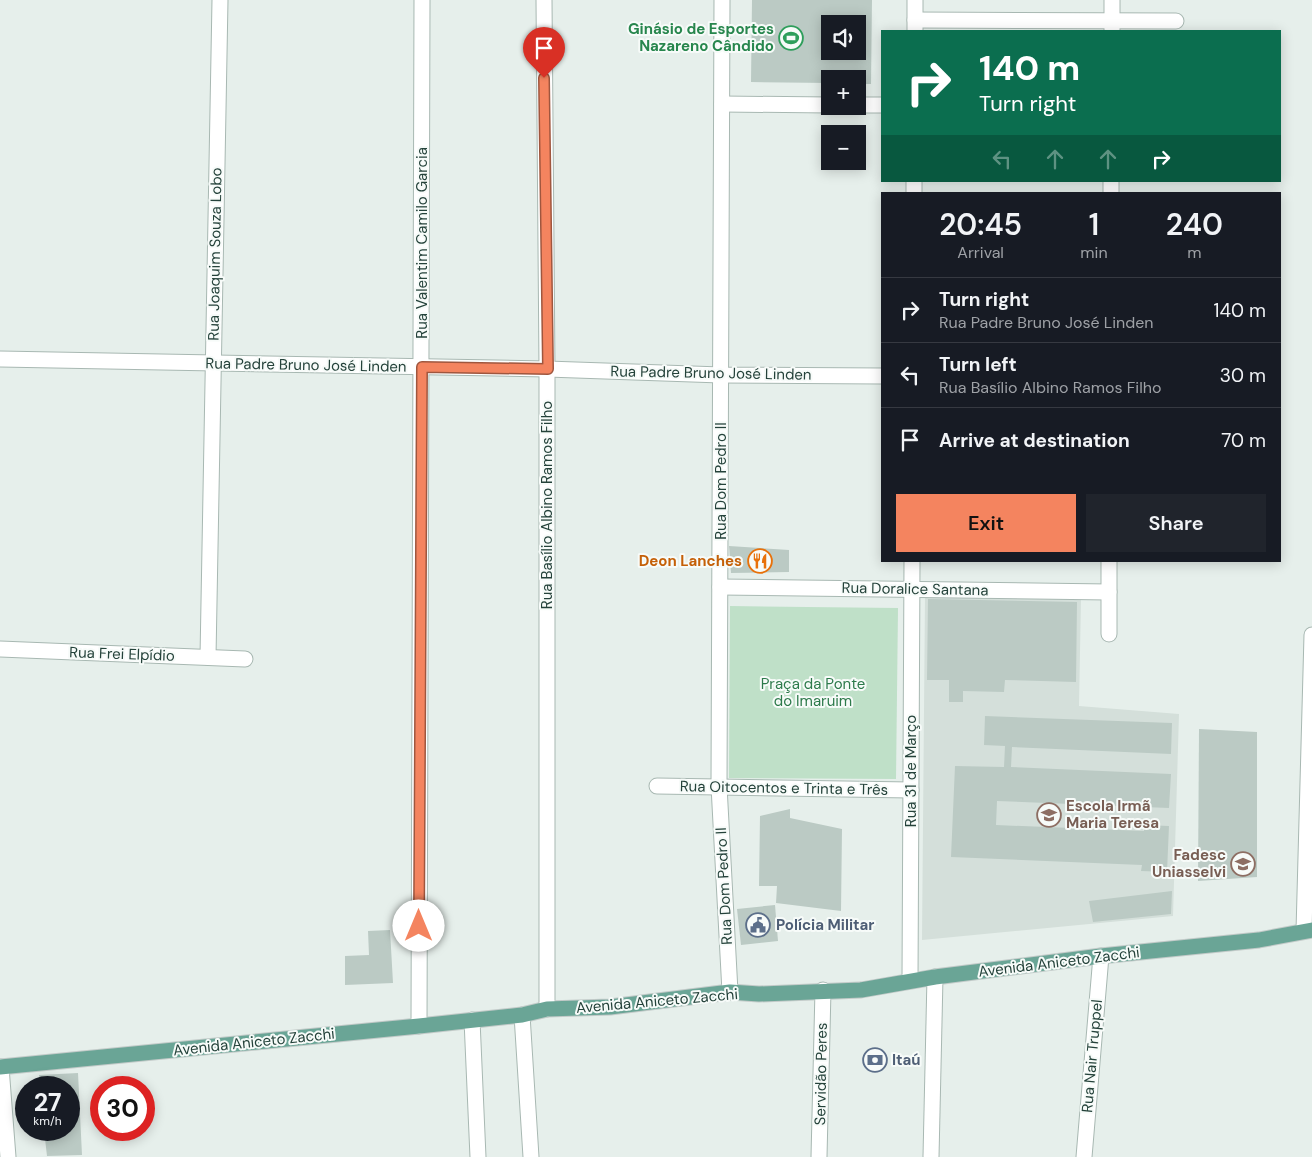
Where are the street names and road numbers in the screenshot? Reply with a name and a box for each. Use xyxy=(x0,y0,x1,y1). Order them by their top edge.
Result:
street label: Rua Valentim Camilo Garcia xyxy=(412,147,432,339)
street label: Rua Joaquim Souza Lobo xyxy=(203,167,227,341)
street label: Rua Padre Bruno José Linden xyxy=(205,353,407,377)
street label: Rua Padre Bruno José Linden xyxy=(610,361,812,385)
street label: Rua Basílio Albino Ramos Filho xyxy=(537,401,557,609)
street label: Rua Dom Pedro II xyxy=(711,422,731,540)
street label: Rua Doralice Santana xyxy=(841,578,989,600)
street label: Rua Frei Elpídio xyxy=(69,642,175,666)
street label: Rua 31 de Março xyxy=(901,715,921,827)
street label: Rua Oitocentos e Trinta e Três xyxy=(680,776,888,800)
street label: Rua Dom Pedro II xyxy=(711,827,737,945)
street label: Avenida Aniceto Zacchi xyxy=(977,942,1141,982)
street label: Avenida Aniceto Zacchi xyxy=(575,984,739,1018)
street label: Rua Nair Truppel xyxy=(1077,999,1107,1113)
street label: Servidão Peres xyxy=(810,1022,832,1126)
street label: Avenida Aniceto Zacchi xyxy=(172,1024,336,1060)

